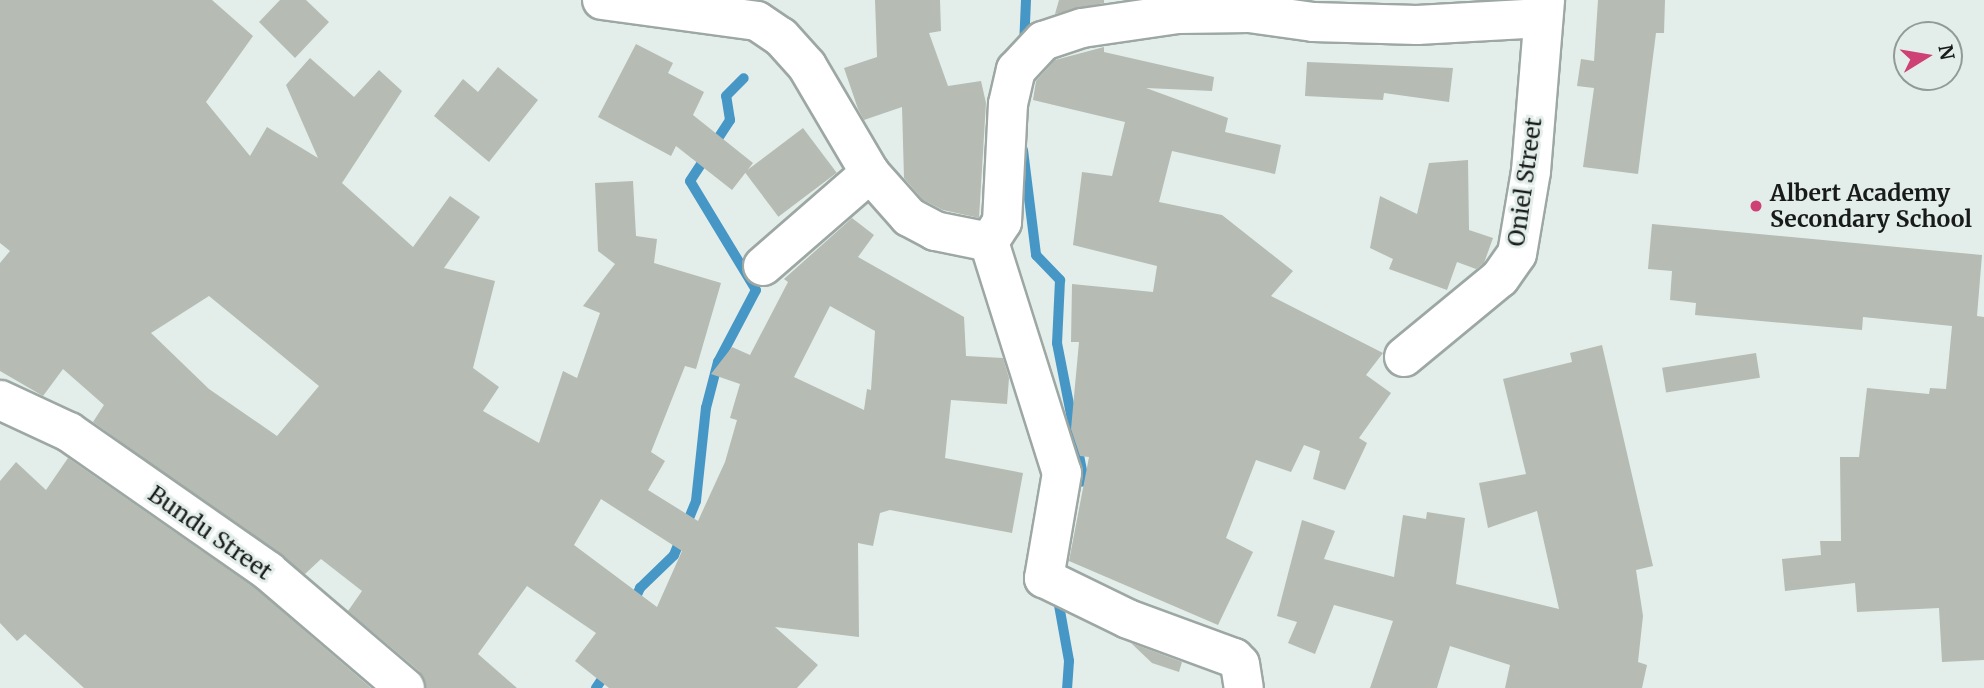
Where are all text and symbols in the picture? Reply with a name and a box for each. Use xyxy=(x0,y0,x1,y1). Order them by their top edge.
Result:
north arrow xyxy=(1893,21,1963,91)
text: N xyxy=(1933,43,1960,62)
street label: Oniel Street xyxy=(1502,116,1548,248)
place label: Albert Academy Secondary School xyxy=(1770,179,1972,233)
marker: Albert Academy Secondary School xyxy=(1748,198,1764,214)
street label: Bundu Street xyxy=(143,480,277,586)

